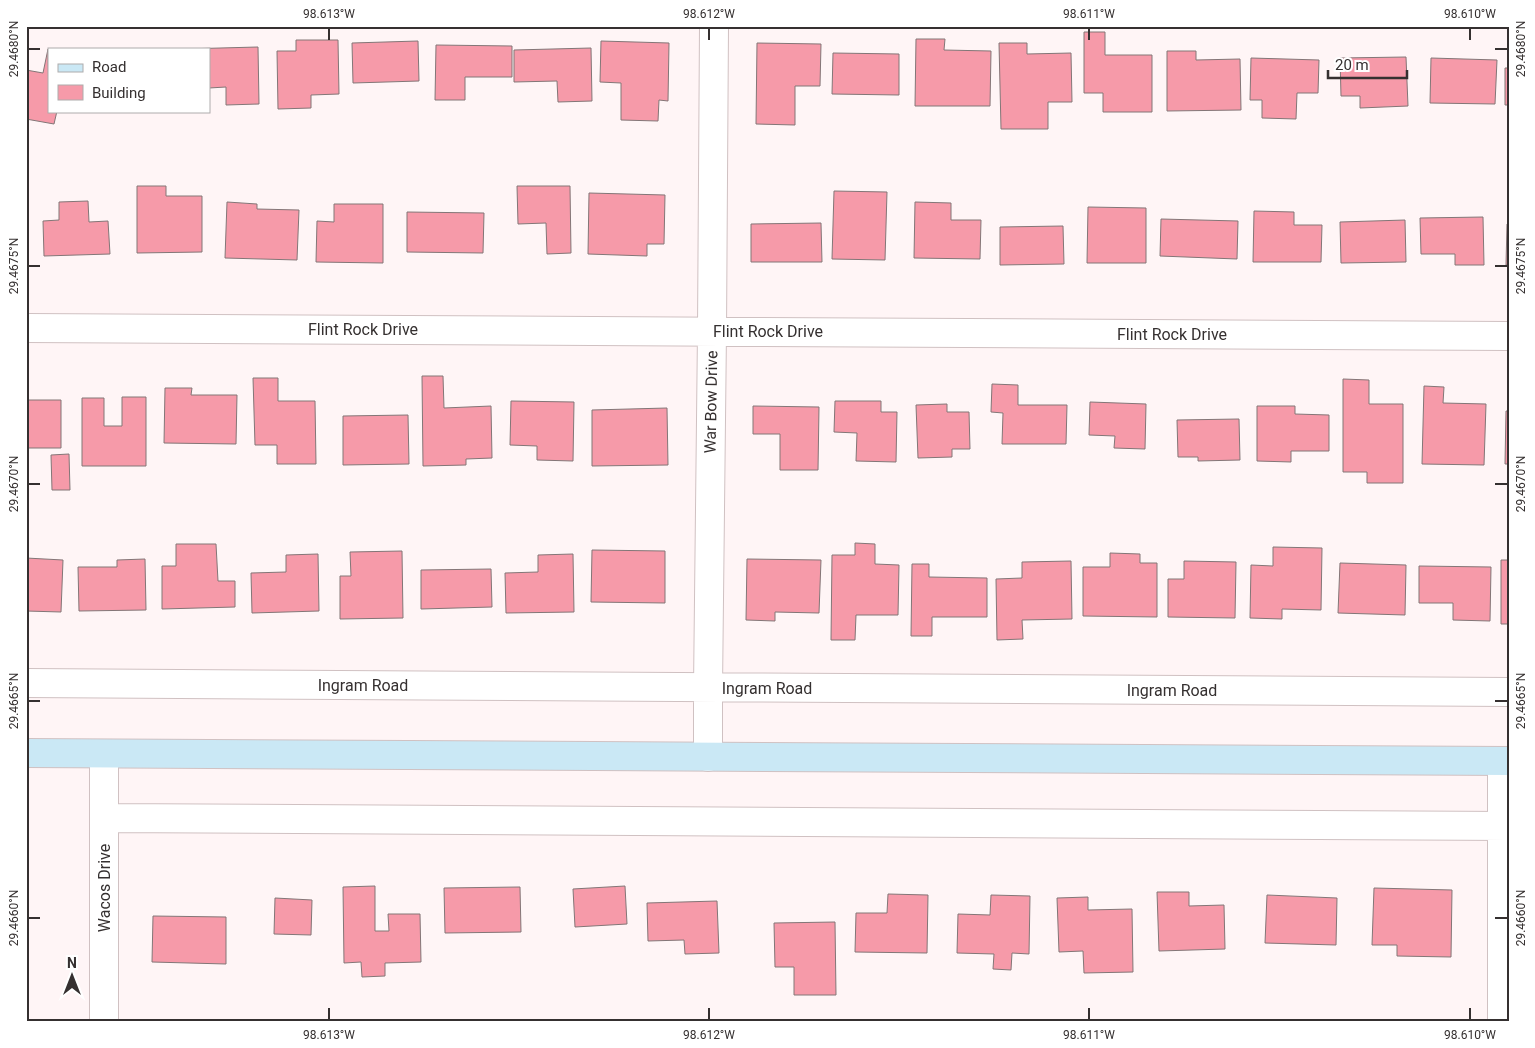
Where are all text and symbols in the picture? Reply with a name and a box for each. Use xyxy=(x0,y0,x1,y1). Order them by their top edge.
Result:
text: 98.613°W xyxy=(303,7,355,21)
text: 98.612°W xyxy=(683,7,735,21)
text: 98.611°W xyxy=(1063,7,1115,21)
text: 98.610°W xyxy=(1444,7,1496,21)
text: 29.4680°N xyxy=(7,21,21,77)
text: 29.4680°N xyxy=(1514,21,1528,77)
legend xyxy=(48,48,210,112)
scale bar xyxy=(1328,48,1406,80)
text: 20 m xyxy=(1335,56,1369,74)
text: Road xyxy=(92,58,126,76)
text: Building xyxy=(92,84,146,102)
text: 29.4675°N xyxy=(7,238,21,294)
text: 29.4675°N xyxy=(1514,238,1528,294)
street label: Flint Rock Drive xyxy=(308,320,418,339)
street label: Flint Rock Drive xyxy=(713,322,823,341)
street label: Flint Rock Drive xyxy=(1117,325,1227,344)
street label: War Bow Drive xyxy=(701,350,721,454)
text: 29.4670°N xyxy=(7,456,21,512)
text: 29.4670°N xyxy=(1514,456,1528,512)
text: 29.4665°N xyxy=(7,673,21,729)
text: 29.4665°N xyxy=(1514,673,1528,729)
street label: Ingram Road xyxy=(318,676,408,695)
street label: Ingram Road xyxy=(722,679,812,698)
street label: Ingram Road xyxy=(1127,681,1217,700)
street label: Wacos Drive xyxy=(95,844,114,932)
text: 29.4660°N xyxy=(7,890,21,946)
text: 29.4660°N xyxy=(1514,890,1528,946)
north arrow xyxy=(48,950,98,1000)
text: N xyxy=(67,955,77,971)
text: 98.613°W xyxy=(303,1028,355,1042)
text: 98.612°W xyxy=(683,1028,735,1042)
text: 98.611°W xyxy=(1063,1028,1115,1042)
text: 98.610°W xyxy=(1444,1028,1496,1042)

